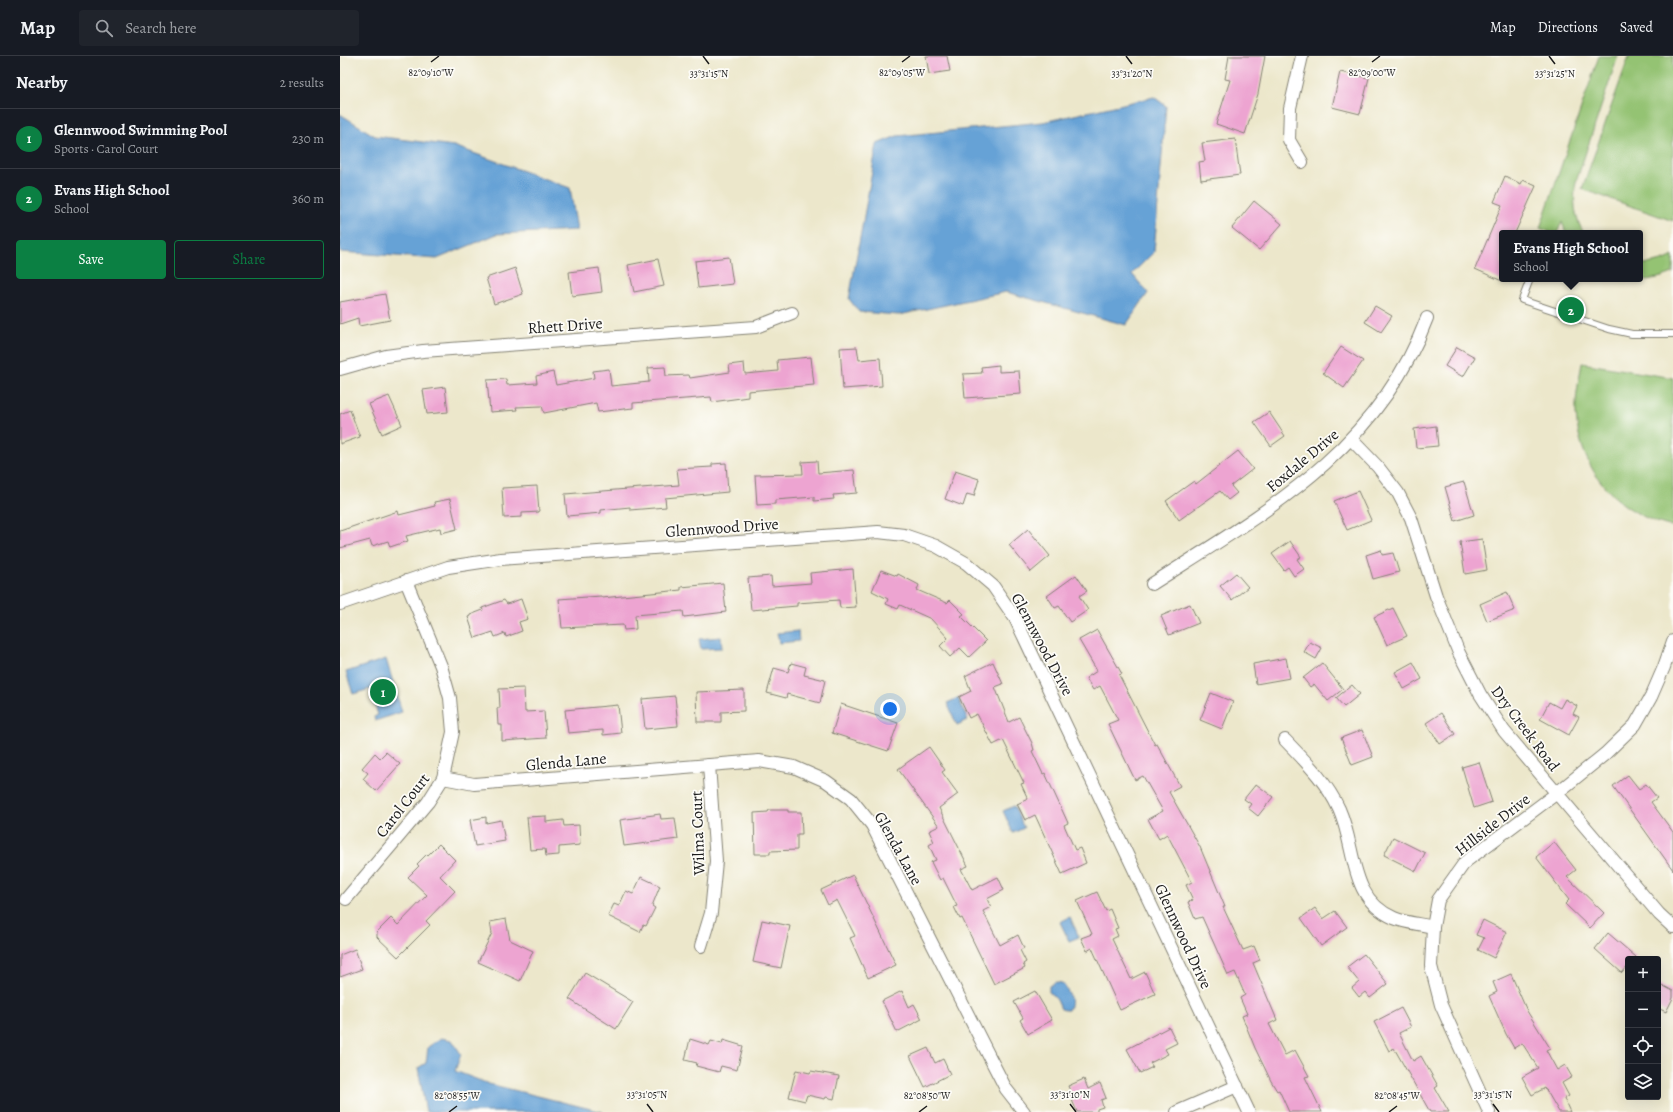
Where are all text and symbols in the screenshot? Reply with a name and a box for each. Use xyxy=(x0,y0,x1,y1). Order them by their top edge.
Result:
search box xyxy=(79,10,359,46)
text: Map xyxy=(20,15,55,41)
icon: search xyxy=(93,17,115,39)
text: Search here xyxy=(125,18,197,38)
text: Map xyxy=(1490,18,1516,37)
text: Directions xyxy=(1538,18,1598,37)
text: Saved xyxy=(1620,18,1653,37)
text: 82°09'10"W xyxy=(408,66,454,79)
text: 82°09'05"W xyxy=(879,66,926,79)
text: 82°09'00"W xyxy=(1348,66,1396,79)
text: 33°31'15"N xyxy=(690,67,728,80)
text: 33°31'20"N xyxy=(1112,67,1152,80)
text: 33°31'25"N xyxy=(1535,67,1575,80)
text: Nearby xyxy=(16,71,67,94)
text: 2 results xyxy=(280,74,324,91)
text: Glennwood Swimming Pool xyxy=(54,120,227,140)
text: 1 xyxy=(27,130,31,147)
text: 230 m xyxy=(292,130,324,147)
text: Sports · Carol Court xyxy=(54,140,158,157)
text: Evans High School xyxy=(54,180,170,200)
text: 2 xyxy=(26,190,32,207)
text: 360 m xyxy=(292,190,324,207)
text: School xyxy=(54,200,89,217)
popup xyxy=(1499,230,1643,282)
text: Evans High School xyxy=(1513,238,1629,258)
button: Save xyxy=(16,240,166,279)
button: Share xyxy=(174,240,324,279)
text: School xyxy=(1513,258,1548,275)
pin: 2 xyxy=(1558,295,1584,325)
street label: Rhett Drive xyxy=(527,312,603,340)
street label: Foxdale Drive xyxy=(1262,424,1344,498)
street label: Glennwood Drive xyxy=(665,513,779,543)
street label: Glennwood Drive xyxy=(1006,589,1078,700)
pin: 1 xyxy=(370,677,396,707)
street label: Dry Creek Road xyxy=(1486,681,1565,776)
your location xyxy=(880,699,900,719)
street label: Glenda Lane xyxy=(525,748,607,776)
street label: Carol Court xyxy=(371,769,435,842)
street label: Hillside Drive xyxy=(1450,788,1535,861)
street label: Wilma Court xyxy=(686,790,710,877)
street label: Glenda Lane xyxy=(869,808,927,889)
street label: Glennwood Drive xyxy=(1149,880,1217,992)
map controls xyxy=(1625,956,1661,1100)
button: + xyxy=(1625,956,1661,992)
button: − xyxy=(1625,992,1661,1028)
button: locate xyxy=(1625,1028,1661,1064)
button: layers xyxy=(1625,1064,1661,1100)
text: 33°31'05"N xyxy=(627,1088,667,1101)
text: 33°31'10"N xyxy=(1050,1088,1090,1101)
text: 33°31'15"N xyxy=(1474,1088,1512,1101)
text: 82°08'55"W xyxy=(434,1089,480,1102)
text: 82°08'50"W xyxy=(904,1089,951,1102)
text: 82°08'45"W xyxy=(1374,1089,1421,1102)

